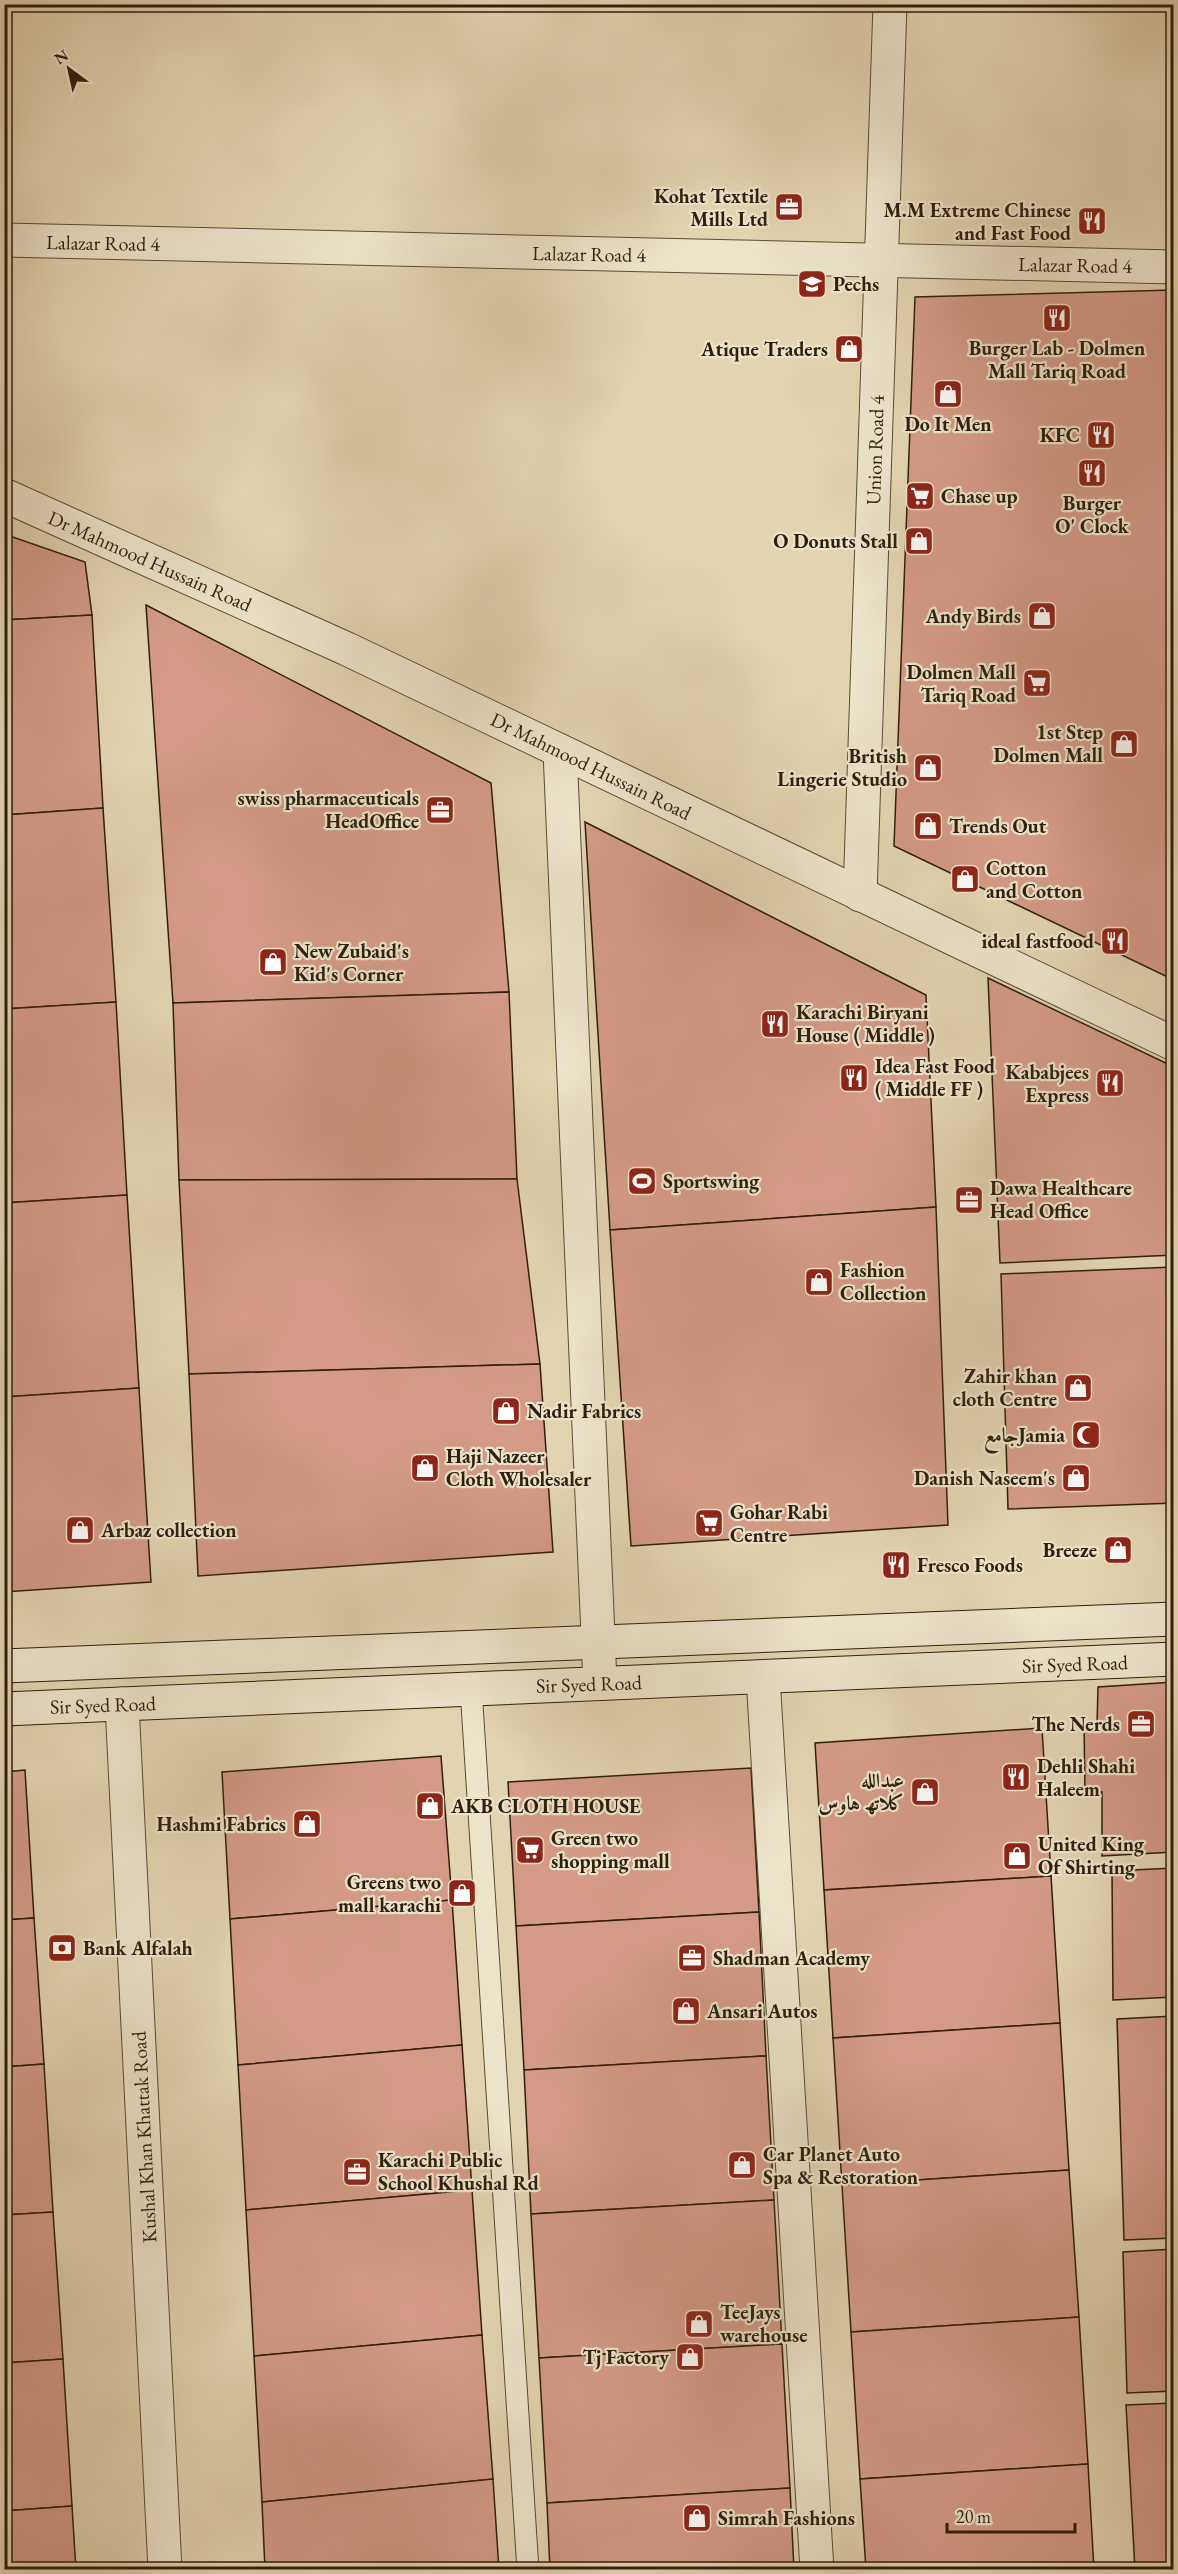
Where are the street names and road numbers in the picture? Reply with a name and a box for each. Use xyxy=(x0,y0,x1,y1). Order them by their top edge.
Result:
street label: Lalazar Road 4 xyxy=(46,229,160,257)
street label: Lalazar Road 4 xyxy=(532,240,646,268)
street label: Lalazar Road 4 xyxy=(1018,251,1132,279)
street label: Union Road 4 xyxy=(860,394,890,505)
street label: Dr Mahmood Hussain Road xyxy=(44,504,257,618)
street label: Dr Mahmood Hussain Road xyxy=(486,706,696,826)
street label: Sir Syed Road xyxy=(1022,1649,1129,1679)
street label: Sir Syed Road xyxy=(536,1669,643,1699)
street label: Sir Syed Road xyxy=(50,1690,157,1720)
street label: Kushal Khan Khattak Road xyxy=(125,2030,163,2243)

